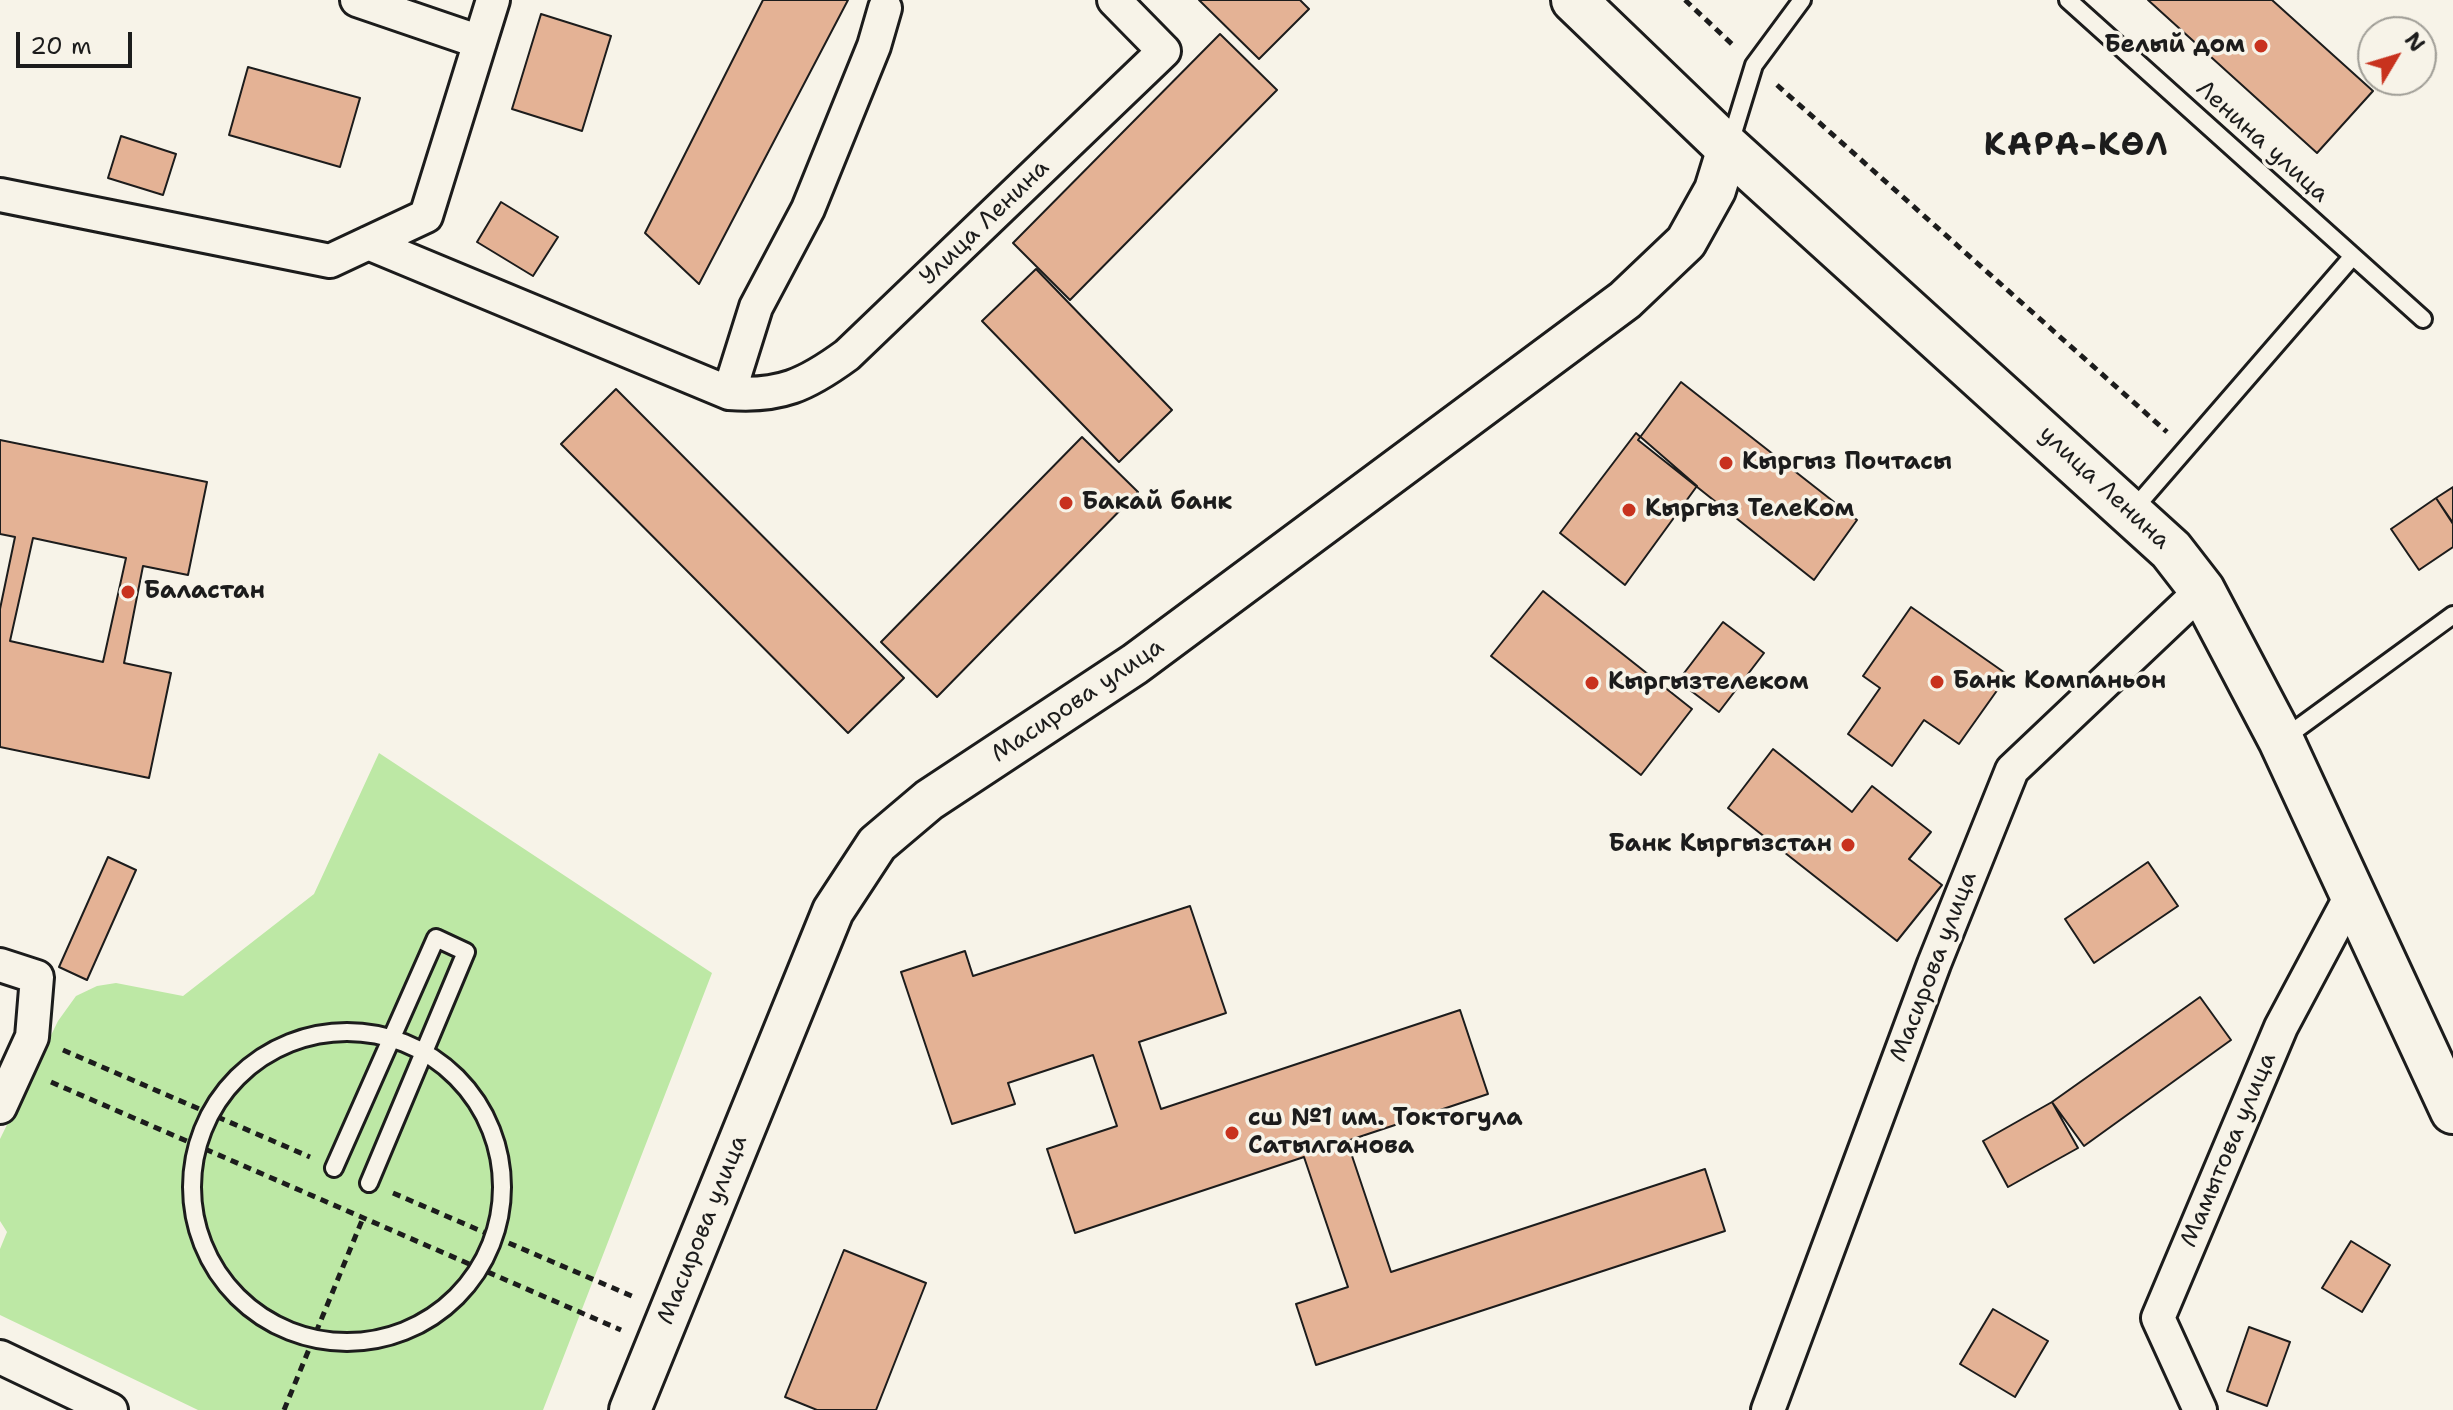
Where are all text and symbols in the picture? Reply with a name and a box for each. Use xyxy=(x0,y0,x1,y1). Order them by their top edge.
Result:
scale bar xyxy=(20,16,136,66)
north arrow xyxy=(2357,16,2437,96)
text: N xyxy=(2398,26,2432,58)
text: 20 m xyxy=(30,30,92,62)
place label: Белый дом xyxy=(2105,32,2245,60)
marker: Белый дом xyxy=(2252,37,2270,55)
street label: Ленина улица xyxy=(2190,75,2334,209)
district label: КАРА-КӨЛ xyxy=(1984,128,2170,166)
street label: Улица Ленина xyxy=(914,154,1056,292)
street label: улица Ленина xyxy=(2033,420,2175,556)
place label: Кыргыз Почтасы xyxy=(1742,449,1952,477)
marker: Кыргыз Почтасы xyxy=(1717,454,1735,472)
place label: Бакай банк xyxy=(1082,489,1232,517)
marker: Бакай банк xyxy=(1057,494,1075,512)
place label: Кыргыз ТелеКом xyxy=(1645,496,1854,524)
marker: Кыргыз ТелеКом xyxy=(1620,501,1638,519)
place label: Баластан xyxy=(144,578,265,606)
marker: Баластан xyxy=(119,583,137,601)
street label: Масирова улица xyxy=(986,633,1170,769)
place label: Банк Компаньон xyxy=(1953,668,2166,696)
place label: Кыргызтелеком xyxy=(1608,669,1809,697)
marker: Банк Компаньон xyxy=(1928,673,1946,691)
marker: Кыргызтелеком xyxy=(1583,674,1601,692)
place label: Банк Кыргызстан xyxy=(1609,831,1832,859)
marker: Банк Кыргызстан xyxy=(1839,836,1857,854)
street label: Масирова улица xyxy=(1884,868,1984,1066)
street label: Мамытова улица xyxy=(2175,1048,2283,1252)
place label: сш №1 им. Токтогула Сатылганова xyxy=(1248,1105,1523,1161)
marker: сш №1 им. Токтогула Сатылганова xyxy=(1223,1124,1241,1142)
street label: Масирова улица xyxy=(652,1131,754,1329)

